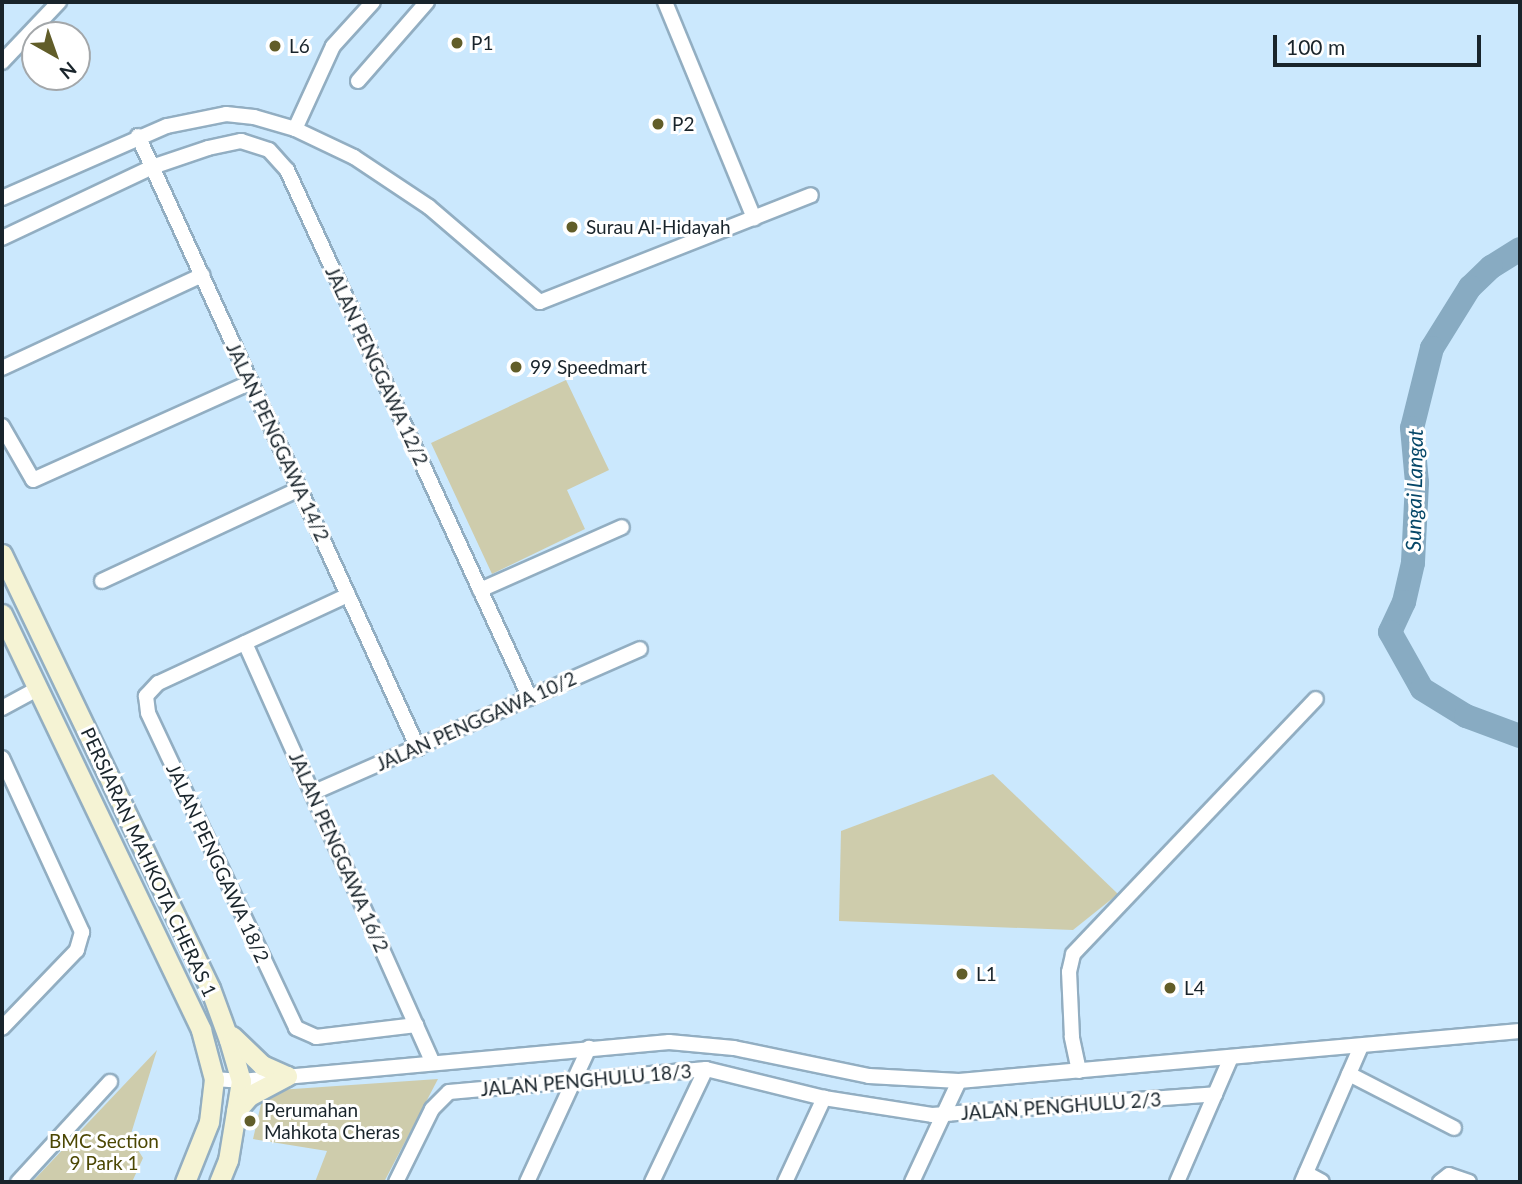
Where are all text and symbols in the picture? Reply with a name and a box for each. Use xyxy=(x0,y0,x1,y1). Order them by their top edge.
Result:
north arrow xyxy=(21,21,91,91)
scale bar xyxy=(1277,21,1485,65)
place label: P1 xyxy=(471,32,493,54)
text: 100 m xyxy=(1286,34,1345,59)
place label: L6 xyxy=(289,35,310,57)
marker: P1 xyxy=(449,35,465,51)
marker: L6 xyxy=(267,38,283,54)
text: N xyxy=(56,57,82,84)
place label: P2 xyxy=(672,113,694,135)
marker: P2 xyxy=(650,116,666,132)
place label: Surau Al-Hidayah xyxy=(586,216,731,238)
marker: Surau Al-Hidayah xyxy=(564,219,580,235)
street label: JALAN PENGGAWA 12/2 xyxy=(321,263,433,469)
street label: JALAN PENGGAWA 14/2 xyxy=(222,339,334,545)
place label: 99 Speedmart xyxy=(530,356,647,378)
marker: 99 Speedmart xyxy=(508,359,524,375)
water label: Sungai Langat xyxy=(1400,429,1428,551)
street label: JALAN PENGGAWA 10/2 xyxy=(372,666,580,776)
street label: PERSIARAN MAHKOTA CHERAS 1 xyxy=(76,723,222,1001)
street label: JALAN PENGGAWA 16/2 xyxy=(284,748,394,956)
street label: JALAN PENGGAWA 18/2 xyxy=(162,760,274,966)
place label: L1 xyxy=(976,963,997,985)
marker: L1 xyxy=(954,966,970,982)
place label: L4 xyxy=(1184,977,1205,999)
marker: L4 xyxy=(1162,980,1178,996)
street label: JALAN PENGHULU 18/3 xyxy=(480,1059,692,1101)
street label: JALAN PENGHULU 2/3 xyxy=(960,1088,1162,1124)
place label: Perumahan Mahkota Cheras xyxy=(264,1099,400,1143)
marker: Perumahan Mahkota Cheras xyxy=(242,1113,258,1129)
park label: BMC Section 9 Park 1 xyxy=(49,1130,159,1174)

